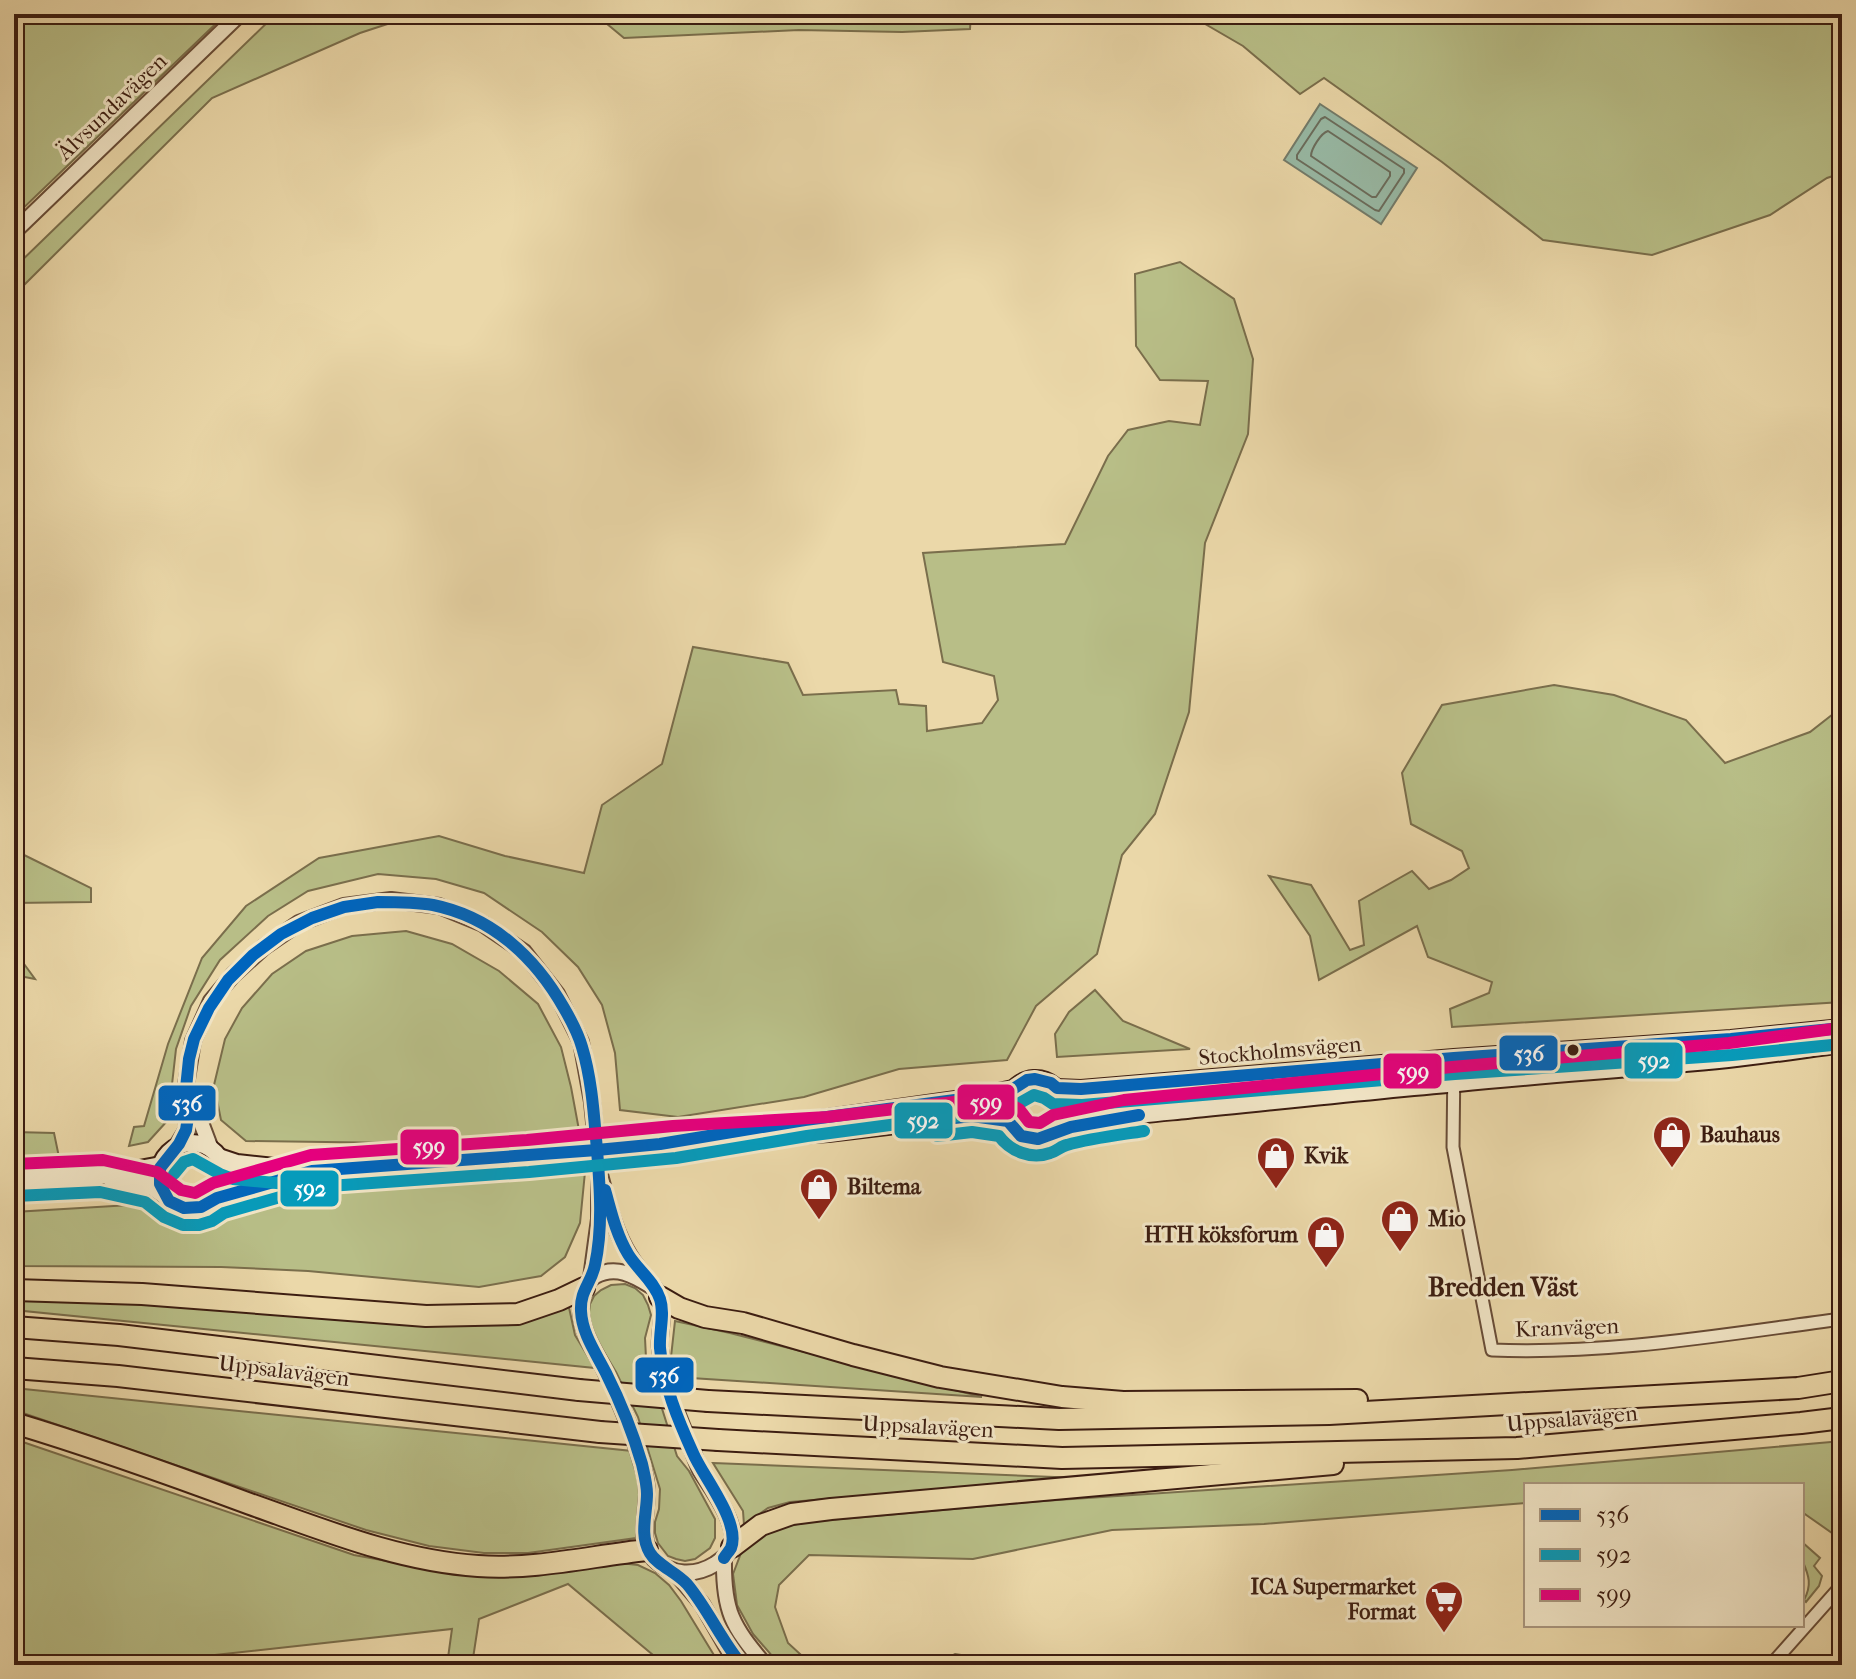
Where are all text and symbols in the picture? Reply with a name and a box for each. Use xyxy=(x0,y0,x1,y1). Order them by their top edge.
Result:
street label: Älvsundavägen xyxy=(50,47,172,167)
street label: Stockholmsvägen xyxy=(1197,1031,1363,1071)
line badge: 536 xyxy=(1498,1034,1559,1072)
text: 536 xyxy=(1514,1041,1545,1067)
line badge: 592 xyxy=(1623,1041,1684,1080)
unlabelled marker xyxy=(1565,1042,1581,1058)
text: 592 xyxy=(1638,1048,1670,1074)
line badge: 599 xyxy=(1382,1052,1443,1090)
text: 599 xyxy=(1397,1059,1429,1085)
line badge: 599 xyxy=(956,1083,1016,1121)
line badge: 536 xyxy=(157,1084,217,1122)
text: 599 xyxy=(970,1090,1002,1116)
text: 536 xyxy=(172,1091,203,1117)
line badge: 592 xyxy=(893,1101,954,1140)
text: 592 xyxy=(907,1108,939,1134)
shop icon: Bauhaus xyxy=(1651,1114,1693,1169)
place label: Bauhaus xyxy=(1700,1122,1780,1148)
line badge: 599 xyxy=(399,1128,460,1166)
text: 599 xyxy=(413,1134,445,1160)
shop icon: Kvik xyxy=(1255,1135,1297,1190)
place label: Kvik xyxy=(1304,1143,1349,1169)
shop icon: Biltema xyxy=(798,1166,840,1221)
line badge: 592 xyxy=(279,1169,340,1208)
place label: Biltema xyxy=(847,1174,922,1200)
text: 592 xyxy=(294,1176,326,1202)
shop icon: Mio xyxy=(1379,1198,1421,1253)
place label: Mio xyxy=(1427,1206,1466,1232)
shop icon: HTH köksforum xyxy=(1305,1214,1347,1269)
place label: HTH köksforum xyxy=(1144,1222,1299,1248)
district label: Bredden Väst xyxy=(1428,1272,1579,1303)
street label: Kranvägen xyxy=(1514,1313,1620,1343)
street label: Uppsalavägen xyxy=(217,1350,351,1392)
line badge: 536 xyxy=(634,1356,695,1394)
text: 536 xyxy=(649,1363,680,1389)
street label: Uppsalavägen xyxy=(1505,1400,1639,1438)
street label: Uppsalavägen xyxy=(862,1411,995,1443)
legend xyxy=(1524,1483,1804,1627)
text: 536 xyxy=(1596,1501,1630,1529)
text: 592 xyxy=(1596,1541,1631,1569)
place label: ICA Supermarket Format xyxy=(1251,1574,1417,1625)
supermarket icon: ICA Supermarket Format xyxy=(1423,1579,1465,1634)
text: 599 xyxy=(1596,1581,1632,1609)

